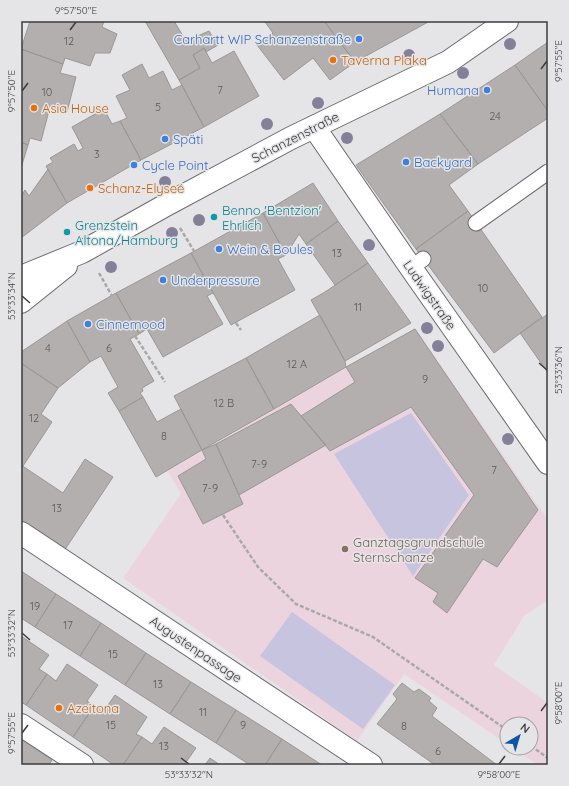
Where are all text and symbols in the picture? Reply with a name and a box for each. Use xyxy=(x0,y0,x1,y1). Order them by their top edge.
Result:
text: 9°57'50"E xyxy=(55,4,97,17)
place label: Carhartt WIP Schanzenstraße xyxy=(174,31,351,47)
house number: 12 xyxy=(64,34,74,48)
marker: Carhartt WIP Schanzenstraße xyxy=(354,34,364,44)
text: 9°57'55"E xyxy=(552,40,565,82)
place label: Taverna Plaka xyxy=(341,52,427,68)
marker: Taverna Plaka xyxy=(328,55,338,65)
text: 9°57'50"E xyxy=(5,70,18,112)
place label: Humana xyxy=(427,82,479,98)
house number: 7 xyxy=(217,83,223,97)
house number: 10 xyxy=(42,85,52,99)
marker: Humana xyxy=(482,85,492,95)
place label: Asia House xyxy=(42,100,109,116)
house number: 5 xyxy=(155,100,161,114)
marker: Asia House xyxy=(29,103,39,113)
street label: Schanzenstraße xyxy=(248,108,342,166)
house number: 24 xyxy=(489,109,501,123)
place label: Späti xyxy=(173,131,203,147)
marker: Späti xyxy=(160,134,170,144)
house number: 3 xyxy=(94,147,100,161)
place label: Backyard xyxy=(414,154,472,170)
place label: Cycle Point xyxy=(142,157,208,173)
marker: Backyard xyxy=(401,157,411,167)
marker: Cycle Point xyxy=(129,160,139,170)
place label: Schanz-Elyseé xyxy=(98,180,184,196)
marker: Schanz-Elyseé xyxy=(85,183,95,193)
place label: Benno 'Bentzion' Ehrlich xyxy=(222,202,321,233)
marker: Benno 'Bentzion' Ehrlich xyxy=(209,212,219,222)
place label: Grenzstein Altona/Hamburg xyxy=(75,217,178,248)
marker: Grenzstein Altona/Hamburg xyxy=(62,227,72,237)
place label: Wein & Boules xyxy=(227,241,313,257)
marker: Wein & Boules xyxy=(214,244,224,254)
house number: 13 xyxy=(332,246,342,260)
street label: Ludwigstraße xyxy=(400,257,460,333)
text: 53°33'34"N xyxy=(5,272,18,320)
place label: Underpressure xyxy=(171,272,260,288)
marker: Underpressure xyxy=(158,275,168,285)
house number: 10 xyxy=(478,281,488,295)
house number: 11 xyxy=(354,300,362,314)
place label: Cinnemood xyxy=(96,316,165,332)
marker: Cinnemood xyxy=(83,319,93,329)
house number: 4 xyxy=(45,341,51,355)
house number: 6 xyxy=(106,341,112,355)
text: 53°33'36"N xyxy=(552,346,565,394)
house number: 12 A xyxy=(287,357,307,371)
house number: 9 xyxy=(422,372,428,386)
house number: 12 B xyxy=(214,396,234,410)
house number: 12 xyxy=(29,411,39,425)
house number: 8 xyxy=(161,429,167,443)
house number: 7-9 xyxy=(251,457,267,471)
house number: 7 xyxy=(491,463,497,477)
house number: 7-9 xyxy=(202,481,218,495)
house number: 13 xyxy=(52,501,62,515)
place label: Ganztagsgrundschule Sternschanze xyxy=(353,534,484,565)
marker: Ganztagsgrundschule Sternschanze xyxy=(340,544,350,554)
house number: 19 xyxy=(30,599,40,613)
text: 53°33'32"N xyxy=(5,609,18,657)
street label: Augustenpassage xyxy=(147,612,245,686)
house number: 17 xyxy=(63,618,73,632)
house number: 15 xyxy=(108,647,118,661)
house number: 13 xyxy=(153,677,163,691)
text: 9°58'00"E xyxy=(552,681,565,725)
place label: Azeitona xyxy=(67,700,119,716)
marker: Azeitona xyxy=(54,703,64,713)
house number: 11 xyxy=(199,705,207,719)
text: 9°57'55"E xyxy=(5,712,18,754)
north arrow xyxy=(499,716,539,756)
house number: 15 xyxy=(106,718,116,732)
house number: 9 xyxy=(240,718,246,732)
house number: 8 xyxy=(401,719,407,733)
text: N xyxy=(518,720,533,736)
house number: 13 xyxy=(159,739,169,753)
house number: 6 xyxy=(435,744,441,758)
text: 53°33'32"N xyxy=(165,768,213,781)
text: 9°58'00"E xyxy=(477,768,521,781)

